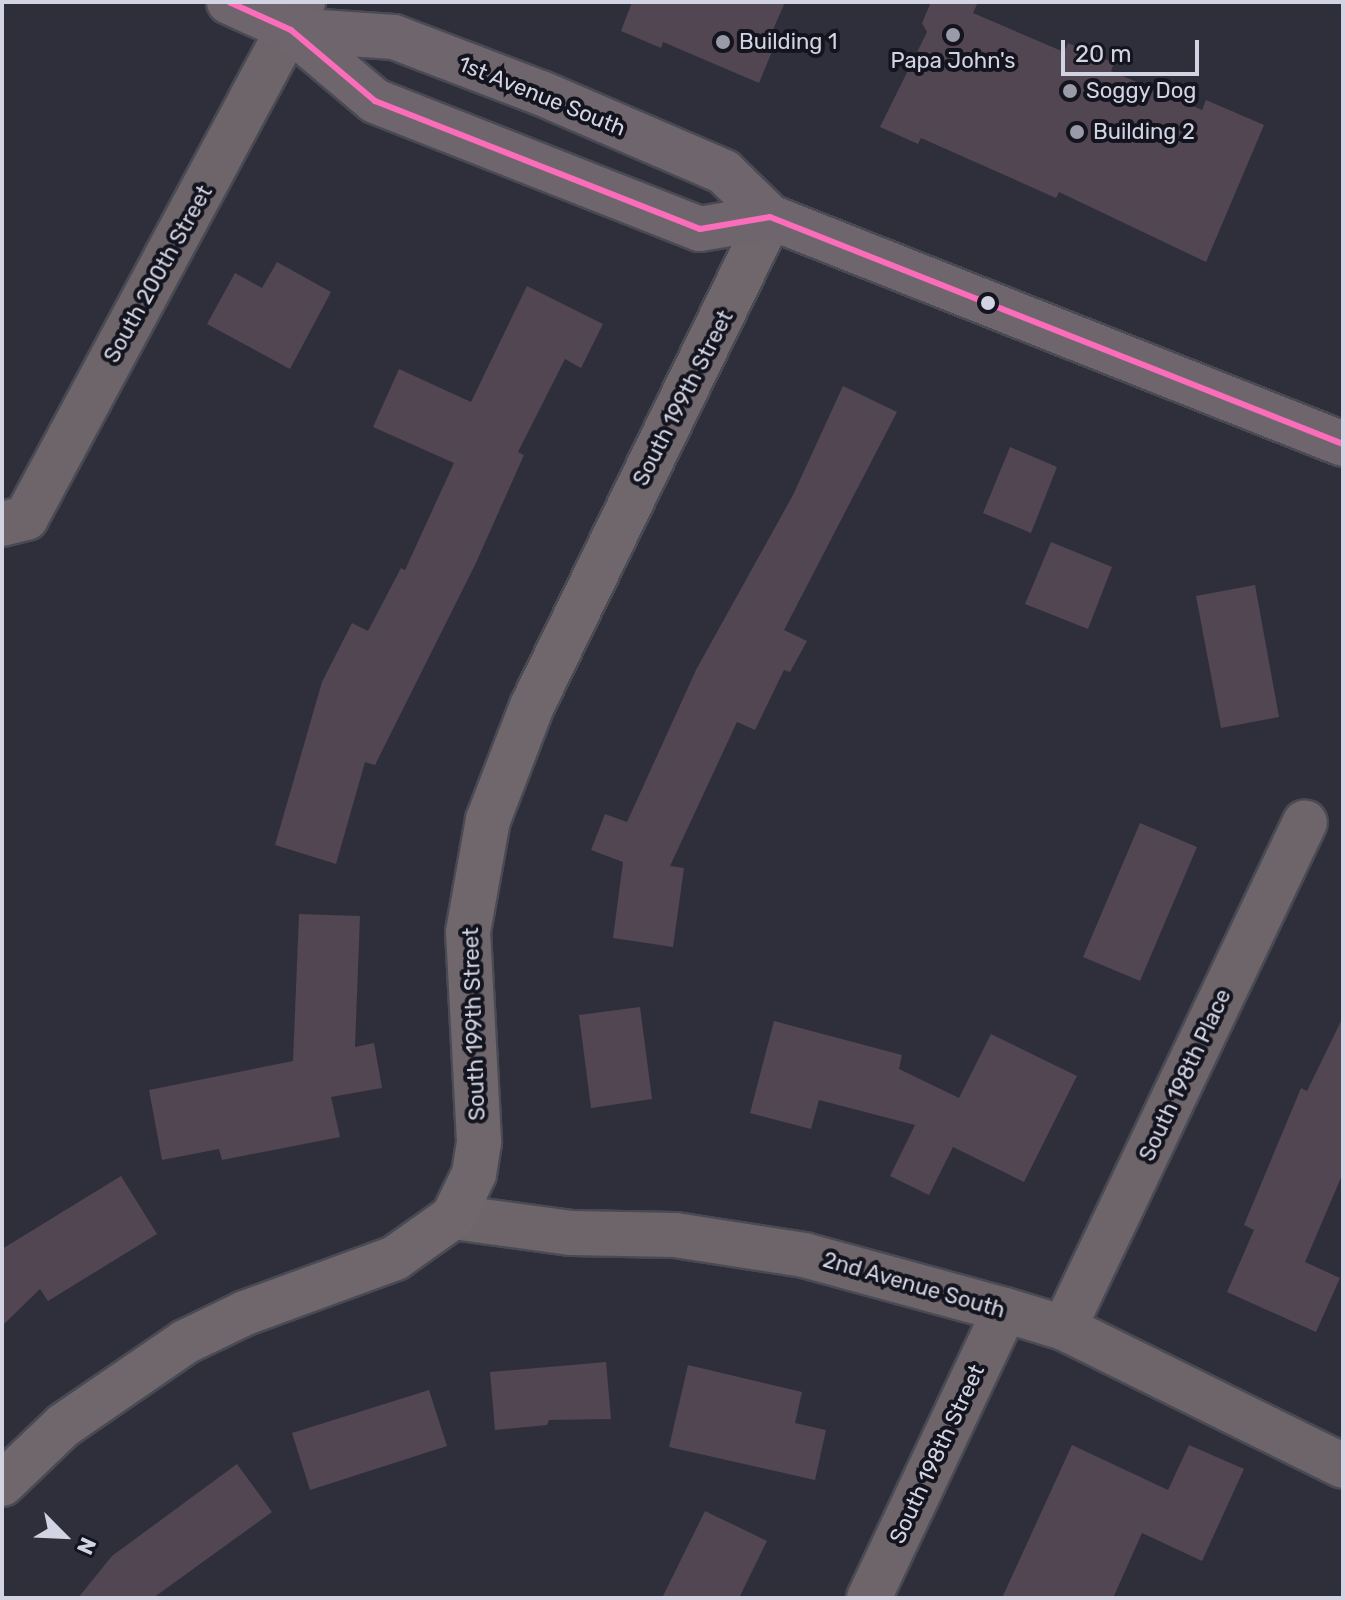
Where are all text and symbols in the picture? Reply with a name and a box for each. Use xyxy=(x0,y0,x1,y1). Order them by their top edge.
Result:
scale bar xyxy=(1065,24,1203,74)
marker: Papa John's xyxy=(944,26,962,44)
place label: Building 1 xyxy=(739,29,837,55)
marker: Building 1 xyxy=(714,33,732,51)
text: 20 m xyxy=(1075,40,1132,68)
place label: Papa John's xyxy=(891,48,1015,74)
street label: 1st Avenue South xyxy=(454,50,630,142)
place label: Soggy Dog xyxy=(1086,78,1197,104)
marker: Soggy Dog xyxy=(1061,82,1079,100)
place label: Building 2 xyxy=(1093,119,1195,145)
marker: Building 2 xyxy=(1068,123,1086,141)
street label: South 200th Street xyxy=(98,181,218,367)
unlabelled marker xyxy=(980,295,996,311)
street label: South 199th Street xyxy=(627,306,739,490)
street label: South 199th Street xyxy=(457,927,491,1121)
street label: South 198th Place xyxy=(1134,985,1236,1165)
street label: 2nd Avenue South xyxy=(820,1246,1008,1324)
street label: South 198th Street xyxy=(884,1360,990,1548)
north arrow xyxy=(24,1496,104,1576)
text: N xyxy=(71,1533,102,1559)

